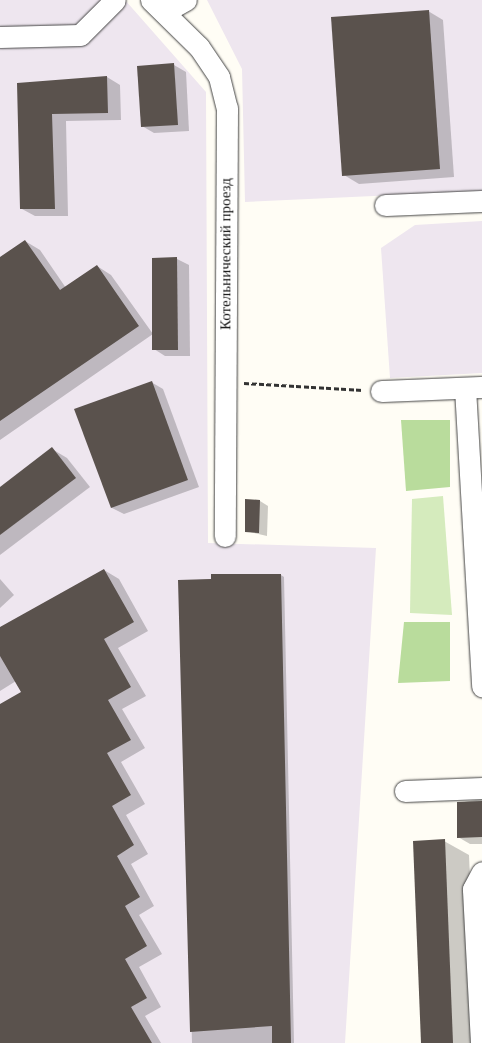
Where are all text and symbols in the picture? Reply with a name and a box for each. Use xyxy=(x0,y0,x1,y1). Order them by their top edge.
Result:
street label: Котельнический проезд xyxy=(217,178,235,330)

